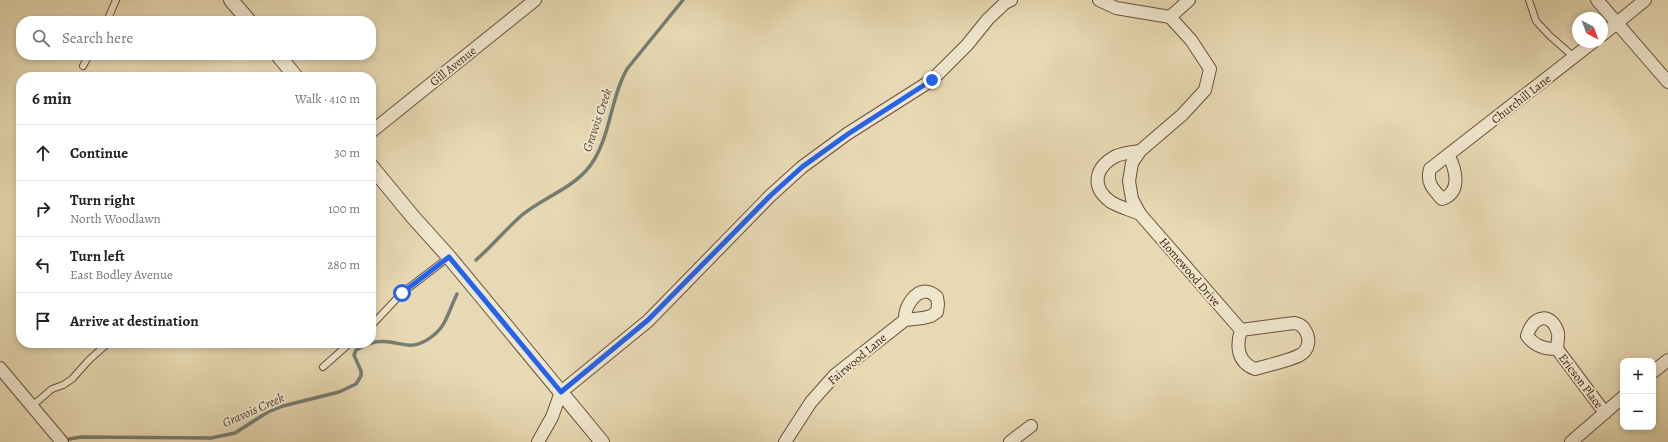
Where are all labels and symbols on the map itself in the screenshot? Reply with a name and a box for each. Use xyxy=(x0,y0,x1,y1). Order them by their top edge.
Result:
north arrow xyxy=(1572,12,1608,48)
street label: Gill Avenue xyxy=(427,42,479,90)
route end xyxy=(923,71,941,89)
street label: Churchill Lane xyxy=(1488,71,1554,127)
water label: Gravois Creek xyxy=(578,86,616,154)
street label: Homewood Drive xyxy=(1156,234,1224,310)
route start xyxy=(393,284,411,302)
street label: Fairwood Lane xyxy=(824,330,890,388)
street label: Ericson Place xyxy=(1555,350,1607,412)
water label: Gravois Creek xyxy=(219,389,287,431)

